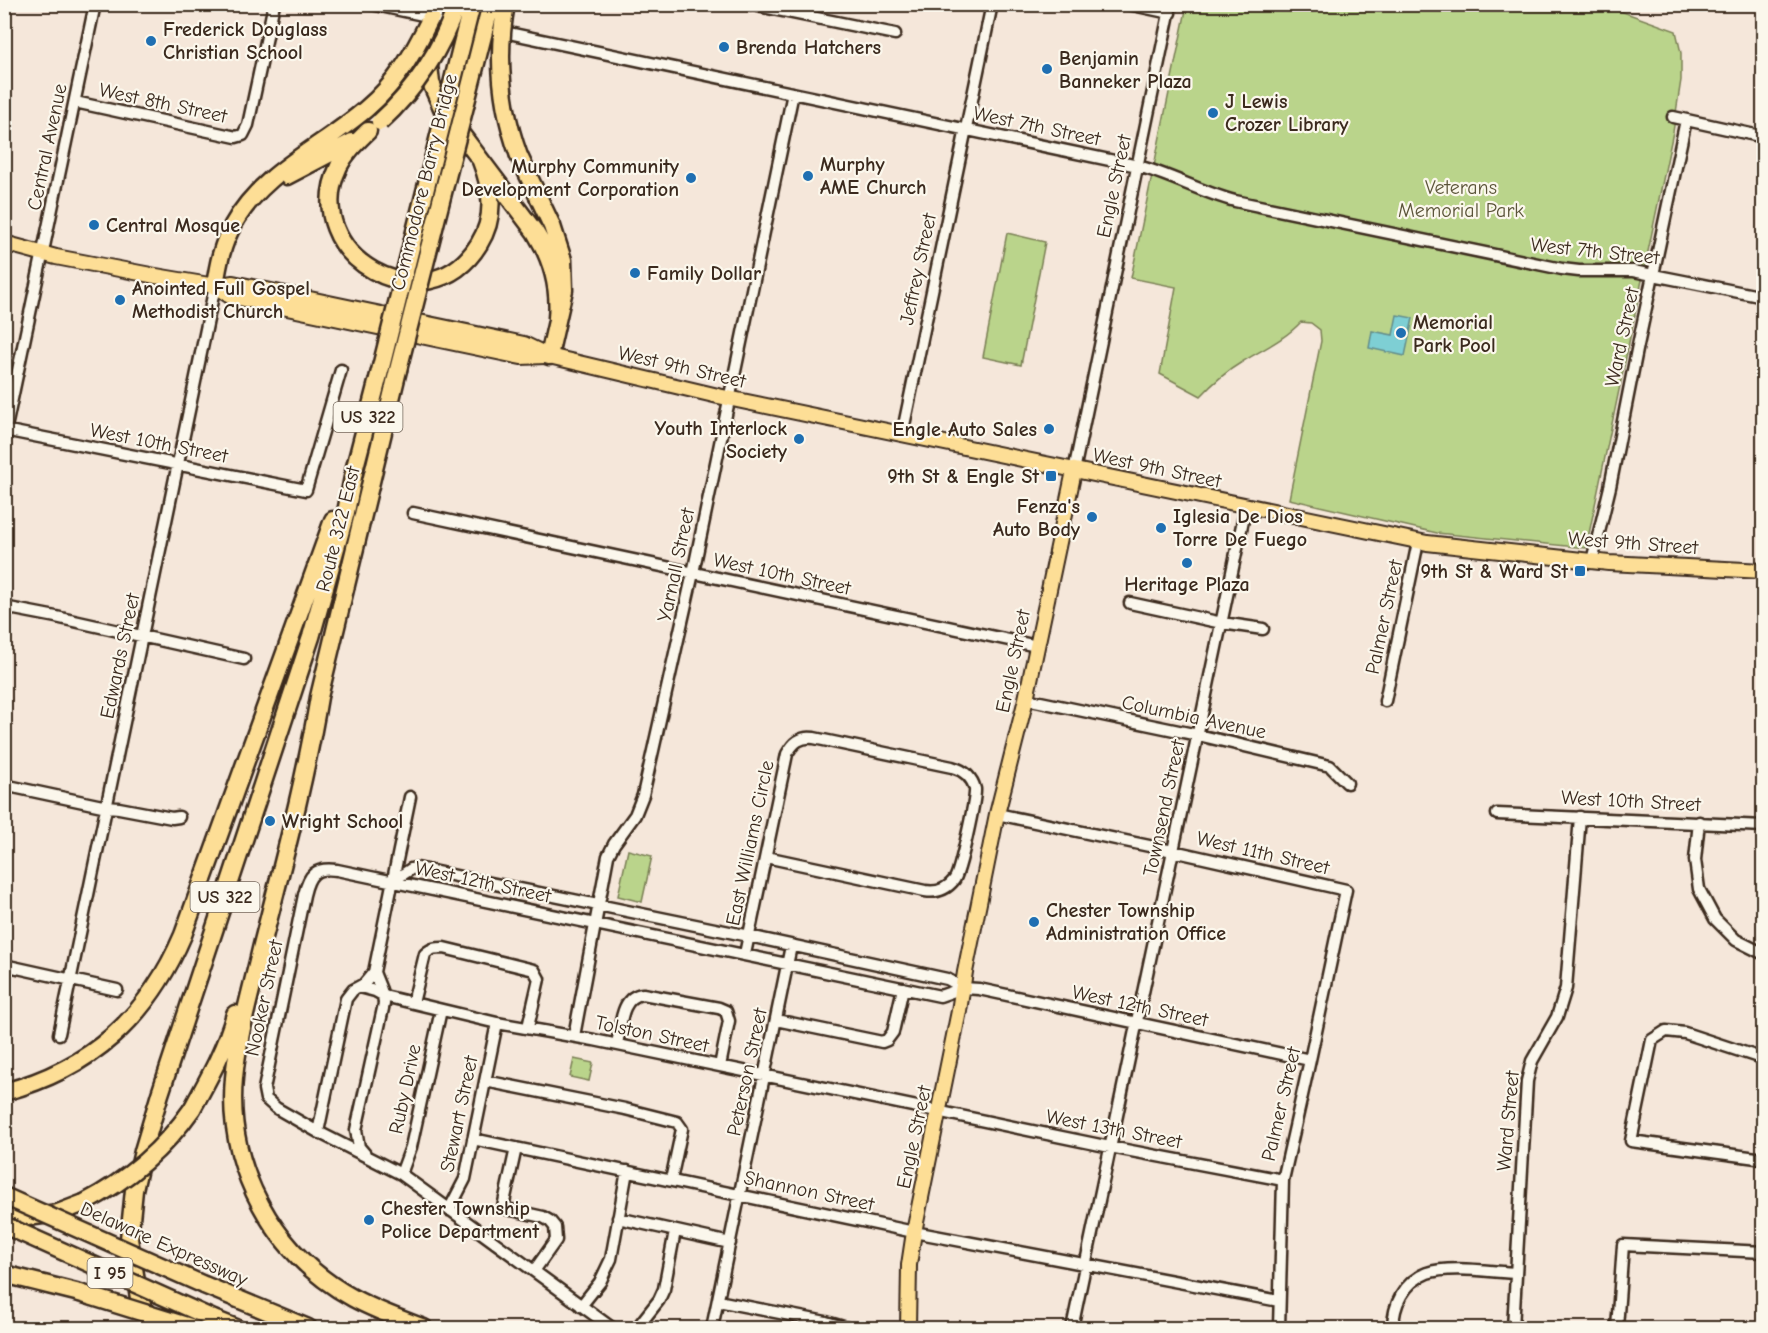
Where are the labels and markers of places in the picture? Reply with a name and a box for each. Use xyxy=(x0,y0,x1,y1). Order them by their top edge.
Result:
place label: Frederick Douglass Christian School xyxy=(163,18,327,64)
marker: Frederick Douglass Christian School xyxy=(144,34,158,48)
place label: Brenda Hatchers xyxy=(736,36,881,59)
marker: Brenda Hatchers xyxy=(717,40,731,54)
place label: Benjamin Banneker Plaza xyxy=(1059,47,1192,93)
marker: Benjamin Banneker Plaza xyxy=(1040,62,1054,76)
place label: J Lewis Crozer Library xyxy=(1225,90,1349,136)
marker: J Lewis Crozer Library xyxy=(1206,106,1220,120)
place label: Murphy AME Church xyxy=(820,153,927,199)
place label: Murphy Community Development Corporation xyxy=(462,155,680,201)
marker: Murphy AME Church xyxy=(801,169,815,183)
marker: Murphy Community Development Corporation xyxy=(684,171,698,185)
place label: Central Mosque xyxy=(106,214,240,237)
marker: Central Mosque xyxy=(87,218,101,232)
place label: Family Dollar xyxy=(647,262,761,285)
marker: Family Dollar xyxy=(628,266,642,280)
place label: Anointed Full Gospel Methodist Church xyxy=(132,277,310,323)
marker: Anointed Full Gospel Methodist Church xyxy=(113,293,127,307)
place label: Memorial Park Pool xyxy=(1413,311,1496,357)
marker: Memorial Park Pool xyxy=(1394,326,1408,340)
place label: Youth Interlock Society xyxy=(655,417,788,463)
place label: Engle Auto Sales xyxy=(893,418,1037,441)
marker: Engle Auto Sales xyxy=(1042,422,1056,436)
marker: Youth Interlock Society xyxy=(792,432,806,446)
place label: 9th St & Engle St xyxy=(887,465,1039,488)
marker: 9th St & Engle St xyxy=(1044,469,1058,483)
place label: Fenza's Auto Body xyxy=(993,495,1081,541)
place label: Iglesia De Dios Torre De Fuego xyxy=(1173,505,1307,551)
marker: Fenza's Auto Body xyxy=(1085,510,1099,524)
marker: Iglesia De Dios Torre De Fuego xyxy=(1154,521,1168,535)
marker: Heritage Plaza xyxy=(1180,556,1194,570)
place label: 9th St & Ward St xyxy=(1420,560,1568,583)
marker: 9th St & Ward St xyxy=(1573,564,1587,578)
place label: Heritage Plaza xyxy=(1124,573,1250,596)
place label: Wright School xyxy=(282,810,403,833)
marker: Wright School xyxy=(263,814,277,828)
place label: Chester Township Administration Office xyxy=(1046,899,1226,945)
marker: Chester Township Administration Office xyxy=(1027,915,1041,929)
place label: Chester Township Police Department xyxy=(381,1197,539,1243)
marker: Chester Township Police Department xyxy=(362,1213,376,1227)

